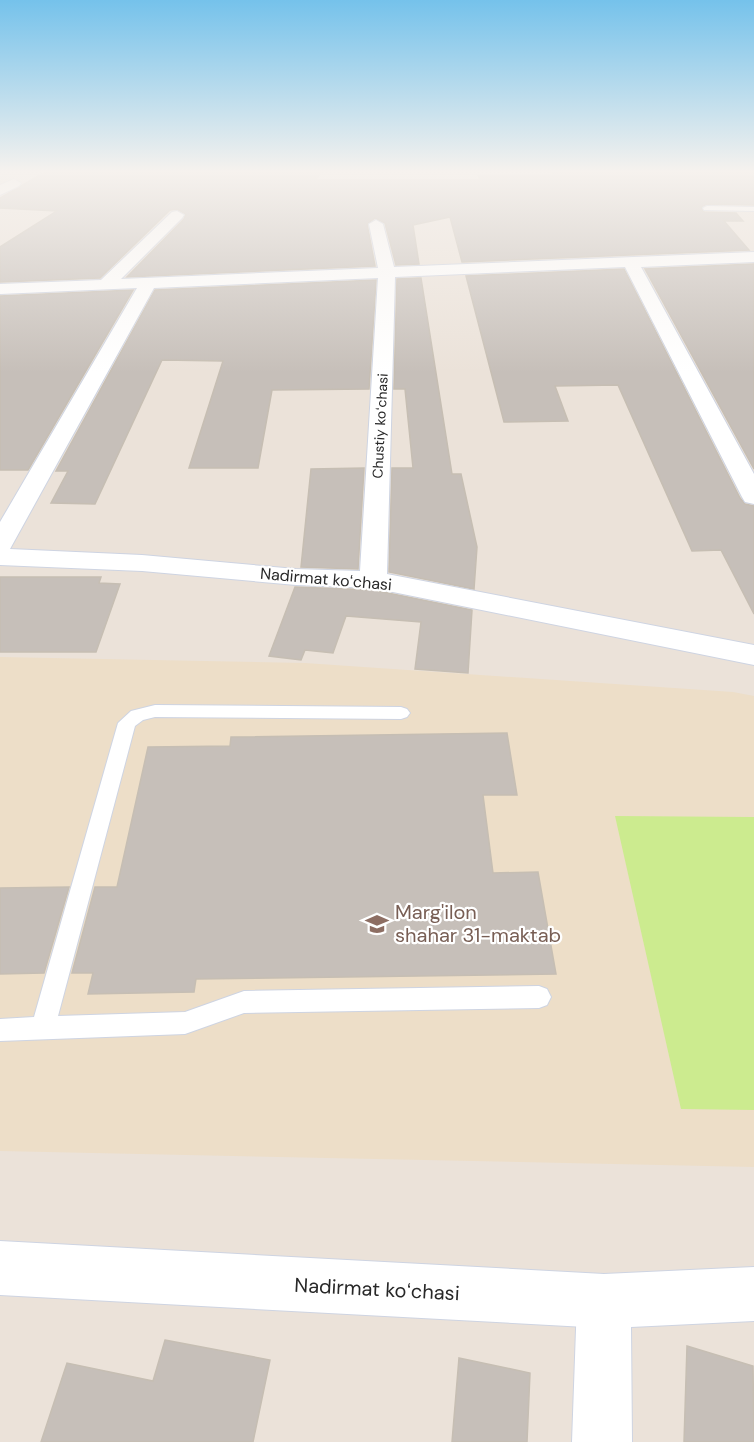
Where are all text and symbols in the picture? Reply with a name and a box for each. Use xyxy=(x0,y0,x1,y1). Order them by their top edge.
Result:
street label: Chustiy koʻchasi xyxy=(368,373,392,479)
street label: Nadirmat koʻchasi xyxy=(259,563,393,595)
place label: Marg'ilon shahar 31-maktab xyxy=(395,899,561,948)
school or university icon: Marg'ilon shahar 31-maktab xyxy=(364,911,390,937)
street label: Nadirmat koʻchasi xyxy=(294,1272,460,1306)

